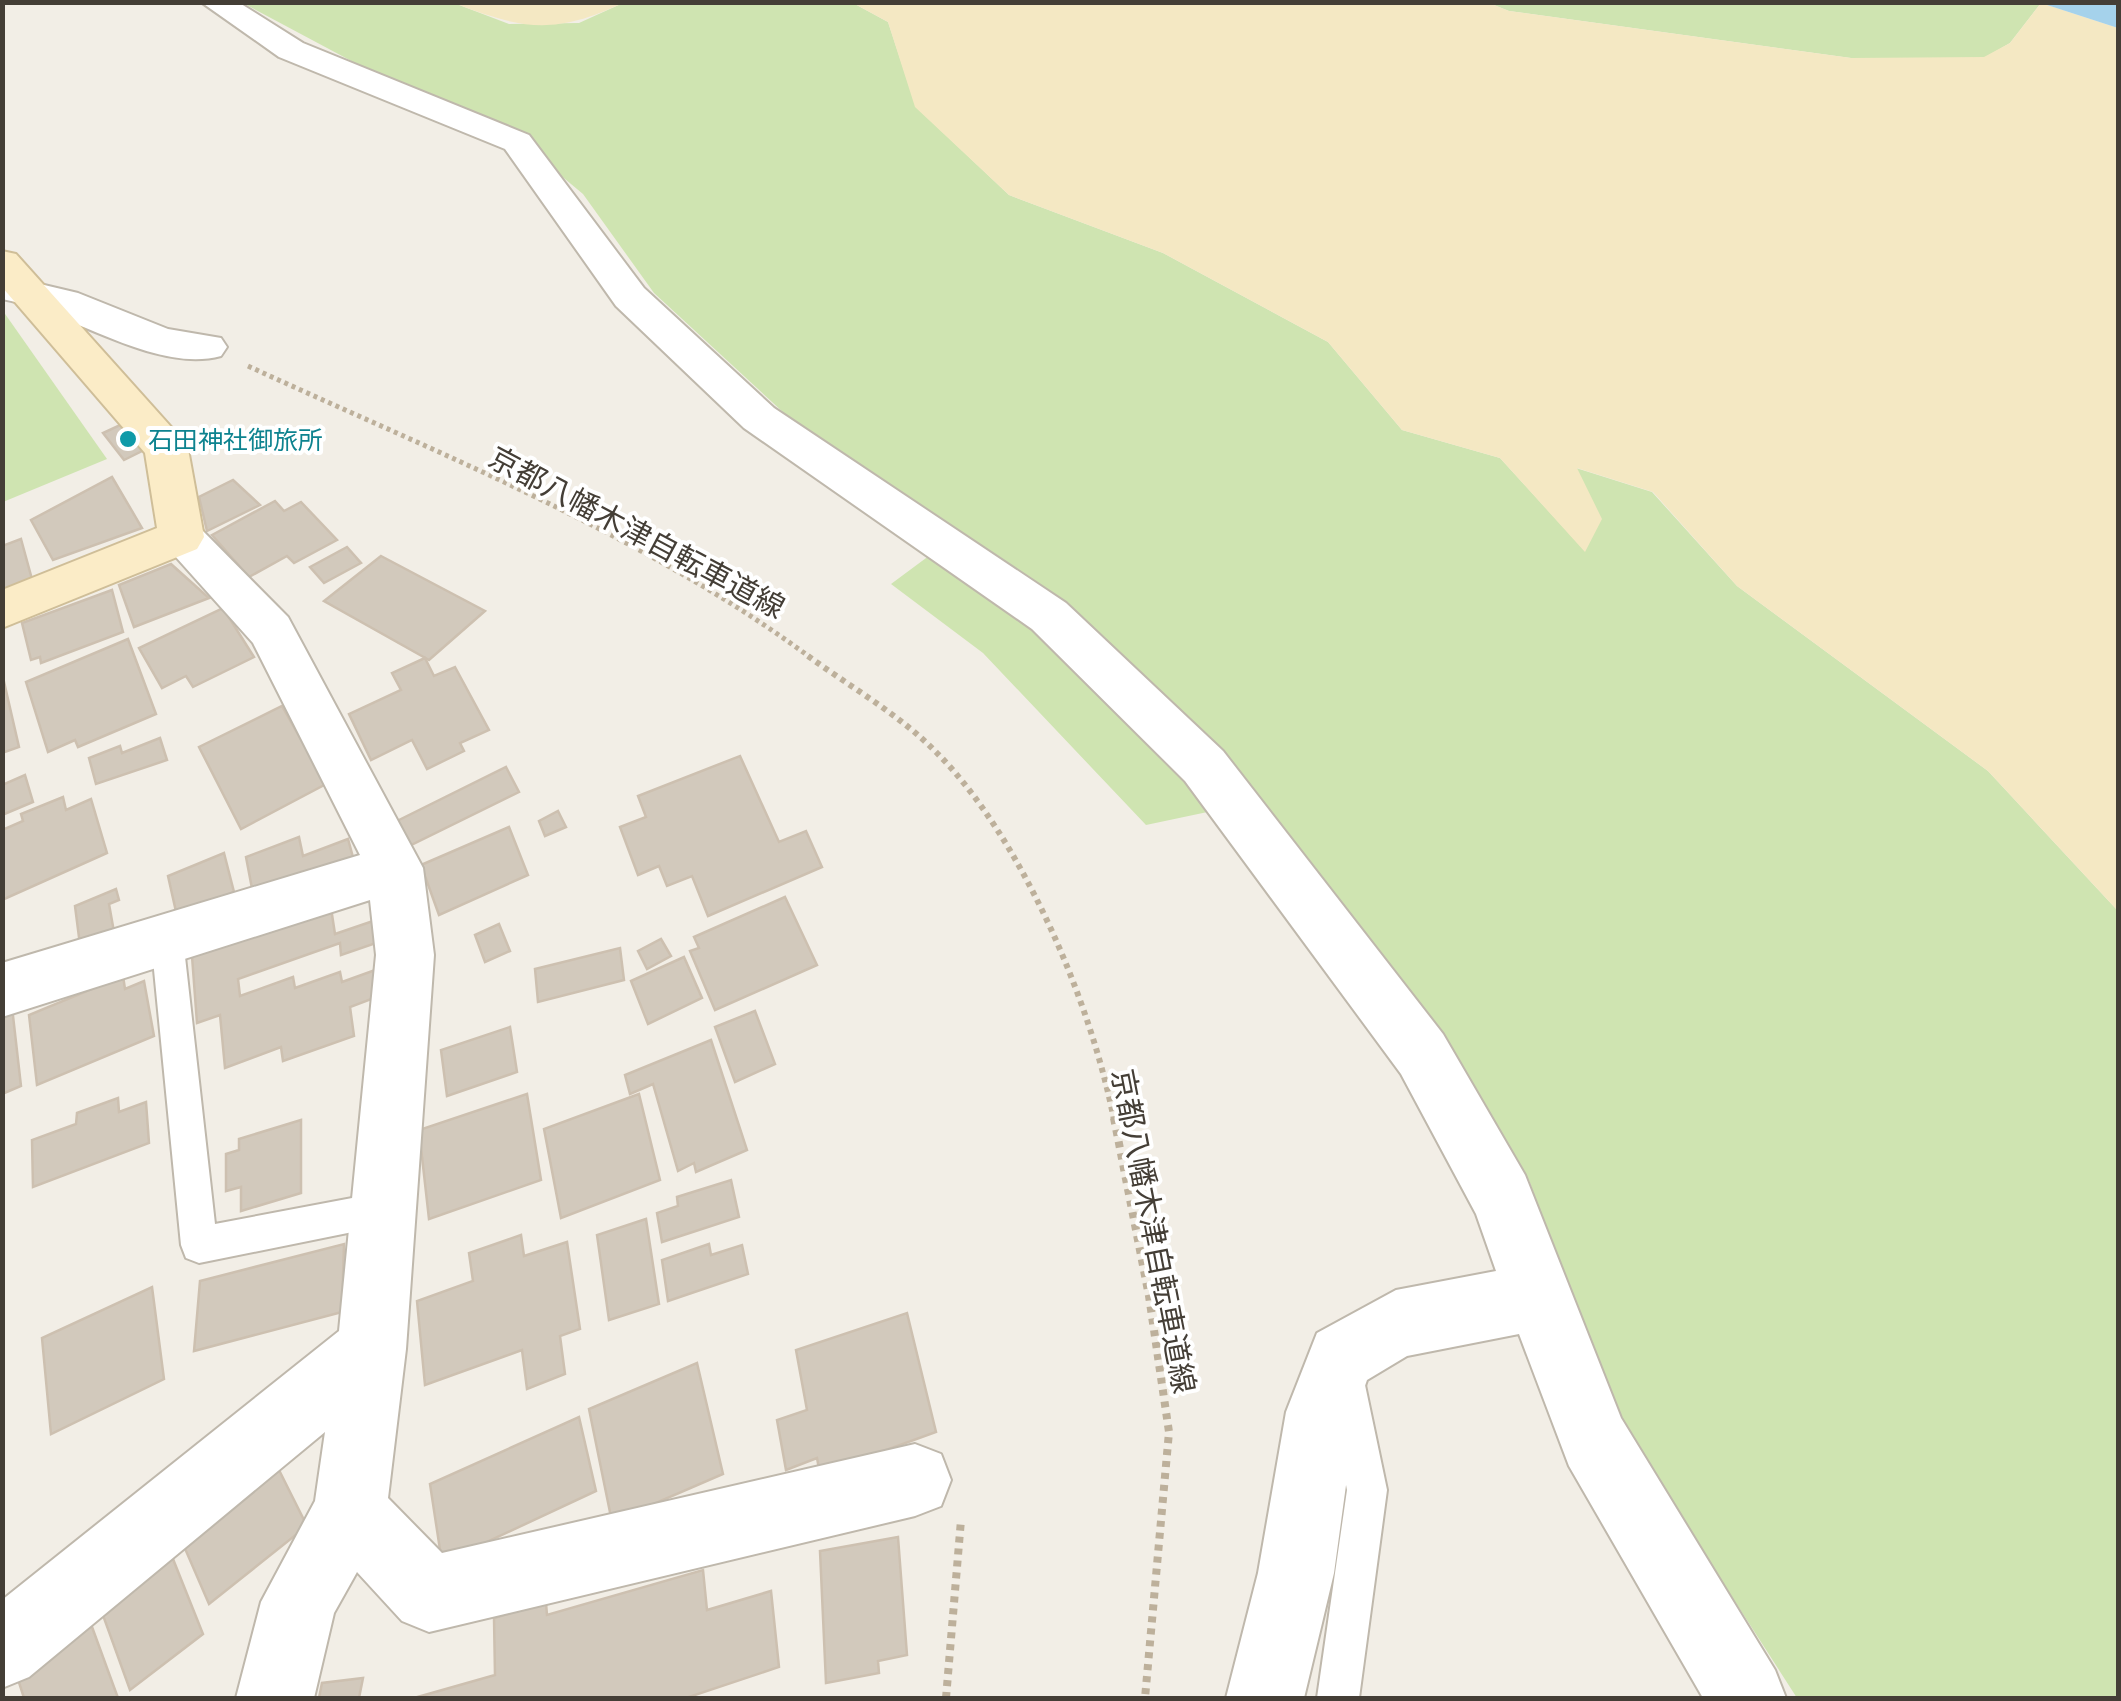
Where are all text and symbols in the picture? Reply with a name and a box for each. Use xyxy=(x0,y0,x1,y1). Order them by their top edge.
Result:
place label: 石田神社御旅所 xyxy=(148,424,323,455)
marker: 石田神社御旅所 xyxy=(117,428,139,450)
street label: 京都八幡木津自転車道線 xyxy=(482,438,792,626)
street label: 京都八幡木津自転車道線 xyxy=(1104,1065,1204,1397)

